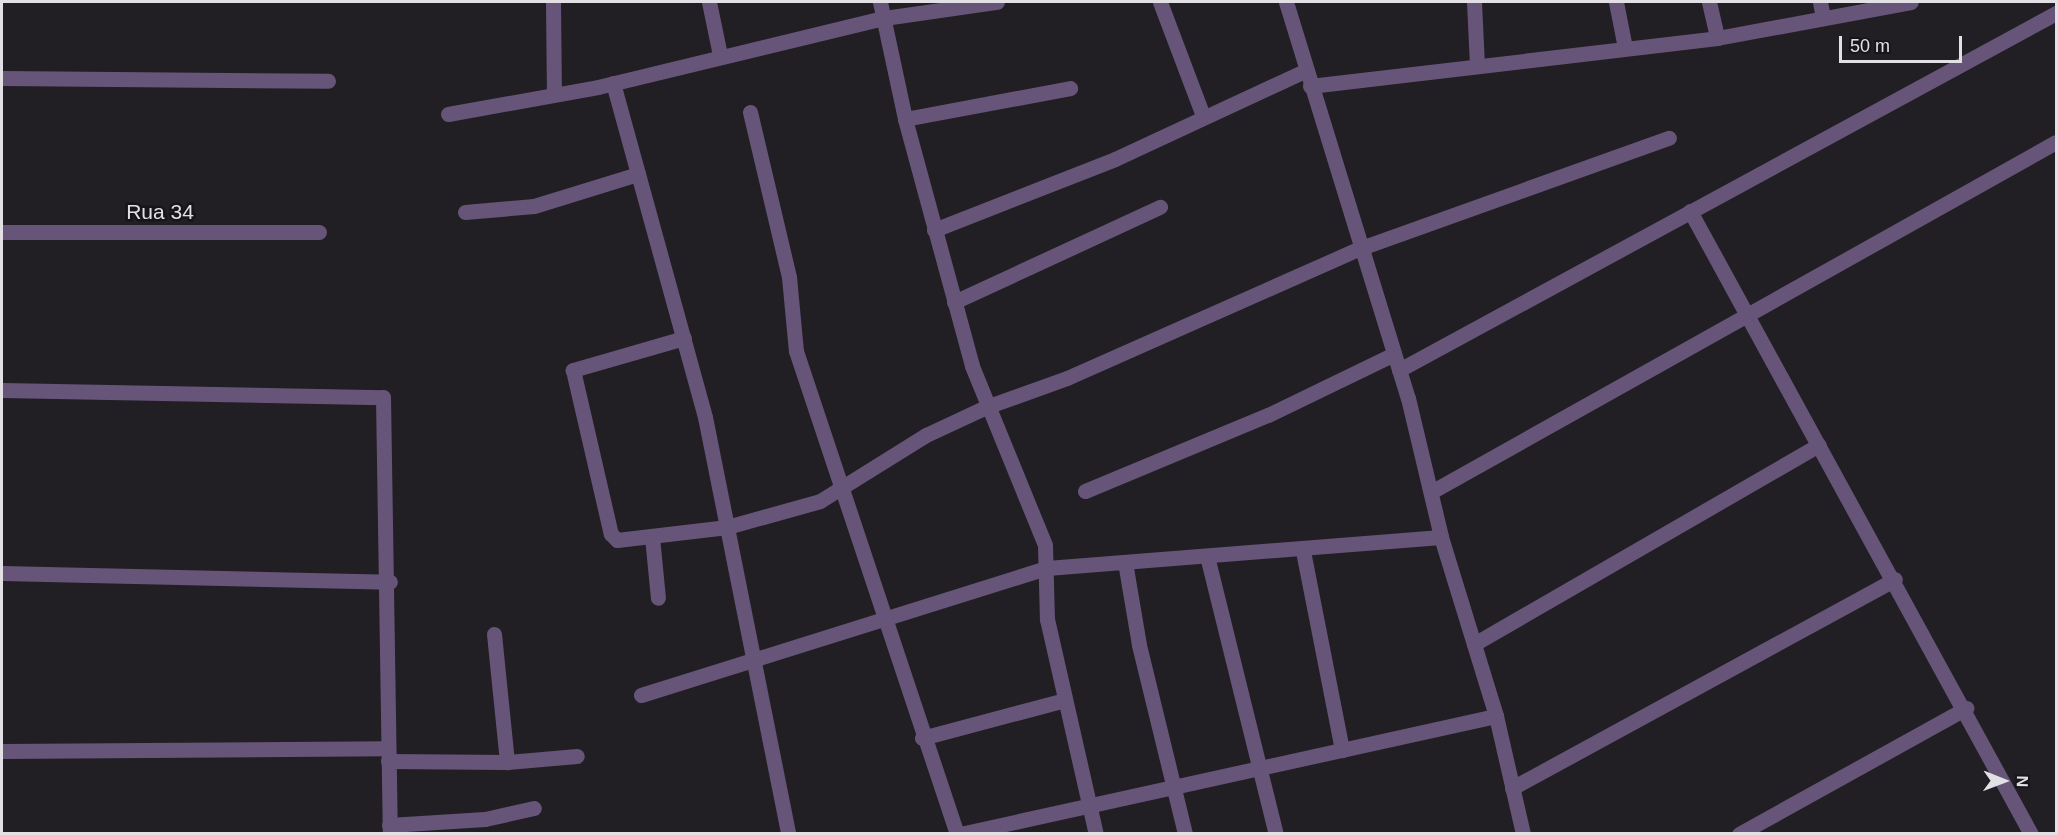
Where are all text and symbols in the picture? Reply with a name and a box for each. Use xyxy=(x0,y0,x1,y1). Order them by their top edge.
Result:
scale bar xyxy=(1842,24,1965,62)
text: 50 m xyxy=(1850,36,1890,56)
street label: Rua 34 xyxy=(126,199,194,225)
north arrow xyxy=(1974,751,2034,811)
text: N xyxy=(2014,775,2031,787)

